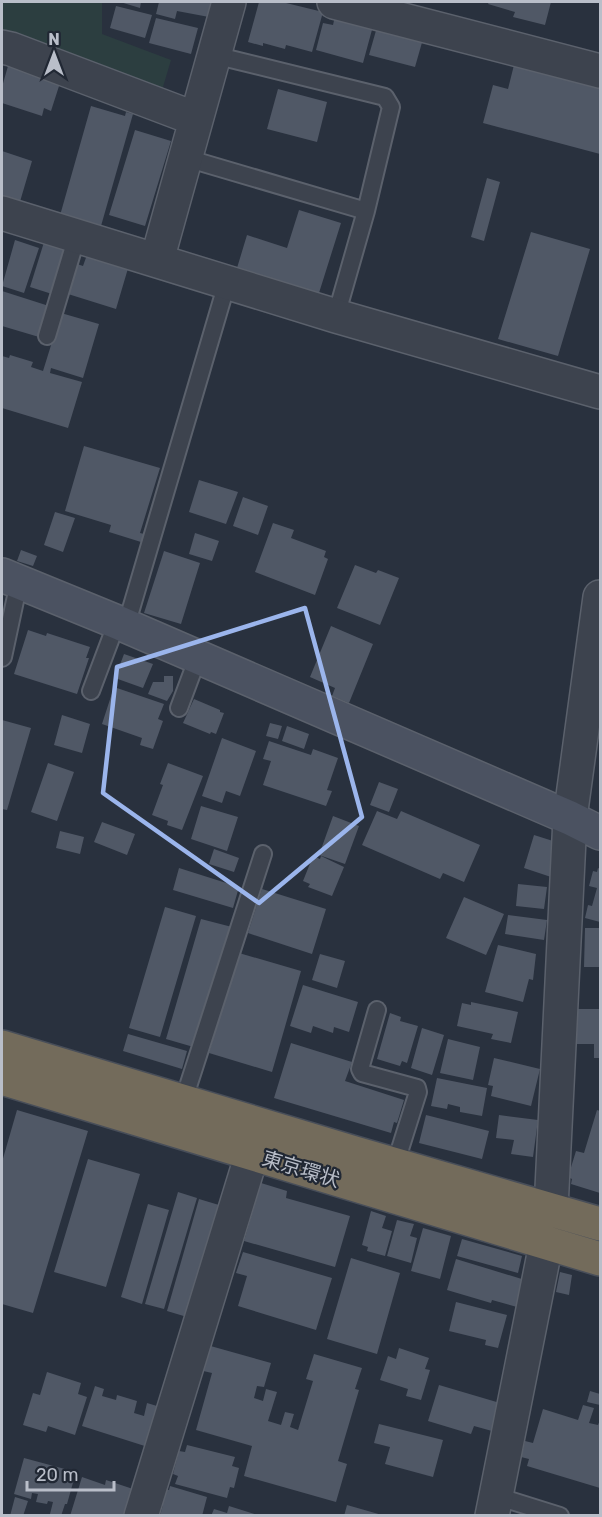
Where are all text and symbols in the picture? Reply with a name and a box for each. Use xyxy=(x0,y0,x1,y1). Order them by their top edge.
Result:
north arrow xyxy=(24,24,84,84)
text: N xyxy=(48,30,60,49)
street label: 東京環状 xyxy=(259,1146,343,1192)
scale bar xyxy=(27,1454,114,1492)
text: 20 m xyxy=(36,1464,78,1486)

